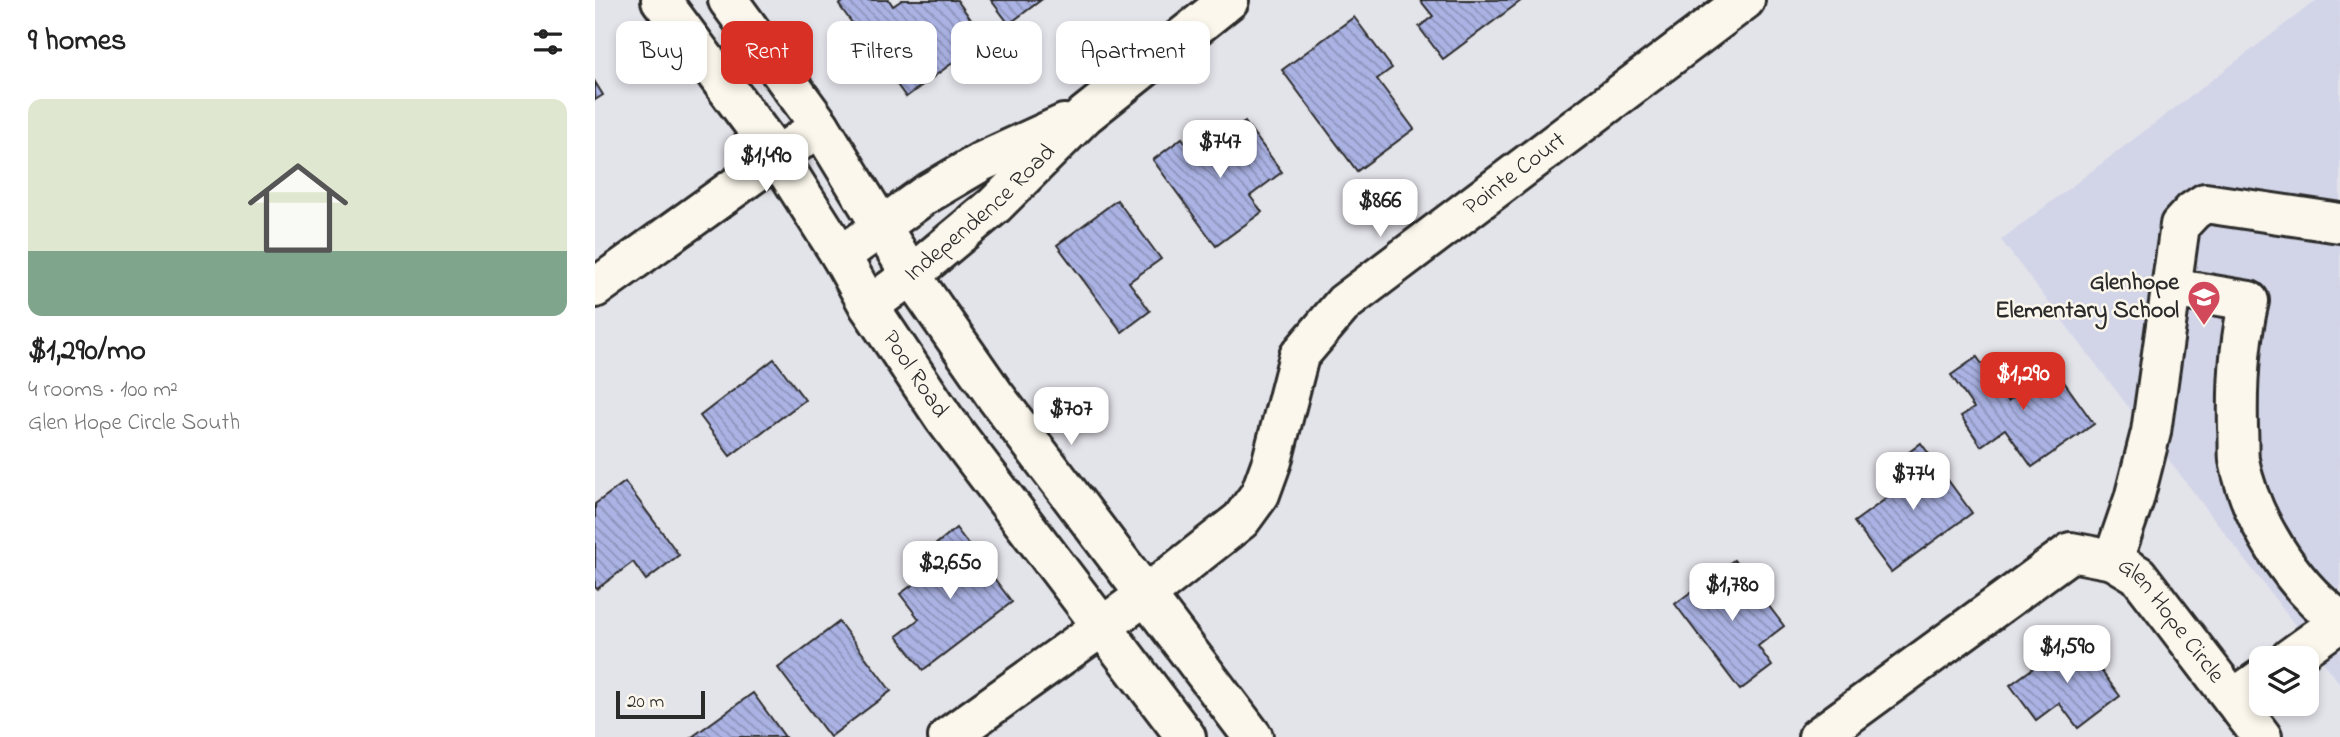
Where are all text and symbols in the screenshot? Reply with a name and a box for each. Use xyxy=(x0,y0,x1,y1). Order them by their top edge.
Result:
text: 9 homes xyxy=(28,20,126,64)
chip: Buy xyxy=(616,21,707,84)
chip: Rent xyxy=(721,21,813,84)
chip: Filters xyxy=(827,21,937,84)
chip: New xyxy=(951,21,1042,84)
chip: Apartment xyxy=(1056,21,1210,84)
icon: filters xyxy=(529,23,567,61)
pin: $747 xyxy=(1179,120,1261,180)
street label: Pointe Court xyxy=(1456,124,1574,224)
text: $747 xyxy=(1199,126,1241,159)
pin: $1,490 xyxy=(709,134,823,194)
street label: Independence Road xyxy=(898,136,1064,291)
text: $1,490 xyxy=(740,140,792,173)
icon: home xyxy=(235,145,361,271)
pin: $866 xyxy=(1339,180,1421,239)
text: $866 xyxy=(1359,185,1401,218)
place label: Glenhope Elementary School xyxy=(1995,266,2180,330)
school or university icon: Glenhope Elementary School xyxy=(2185,278,2223,327)
street label: Pool Road xyxy=(873,324,957,426)
text: $1,290/mo xyxy=(28,330,146,374)
pin: $1,290 xyxy=(1966,352,2080,412)
text: $1,290 xyxy=(1996,358,2050,391)
text: 4 rooms · 100 m² xyxy=(28,374,178,407)
pin: $707 xyxy=(1030,388,1112,447)
text: $707 xyxy=(1050,393,1092,426)
text: Glen Hope Circle South xyxy=(28,407,240,440)
pin: $774 xyxy=(1872,452,1954,512)
text: $774 xyxy=(1892,458,1934,491)
pin: $2,650 xyxy=(893,542,1007,601)
text: $2,650 xyxy=(919,547,981,580)
street label: Glen Hope Circle xyxy=(2111,549,2233,691)
pin: $1,780 xyxy=(1675,564,1789,623)
text: $1,780 xyxy=(1705,569,1759,602)
pin: $1,590 xyxy=(2010,626,2124,685)
text: $1,590 xyxy=(2039,631,2095,664)
map controls xyxy=(2249,646,2319,716)
button: layers xyxy=(2249,646,2319,716)
scale bar xyxy=(616,688,705,720)
text: 20 m xyxy=(627,689,664,716)

